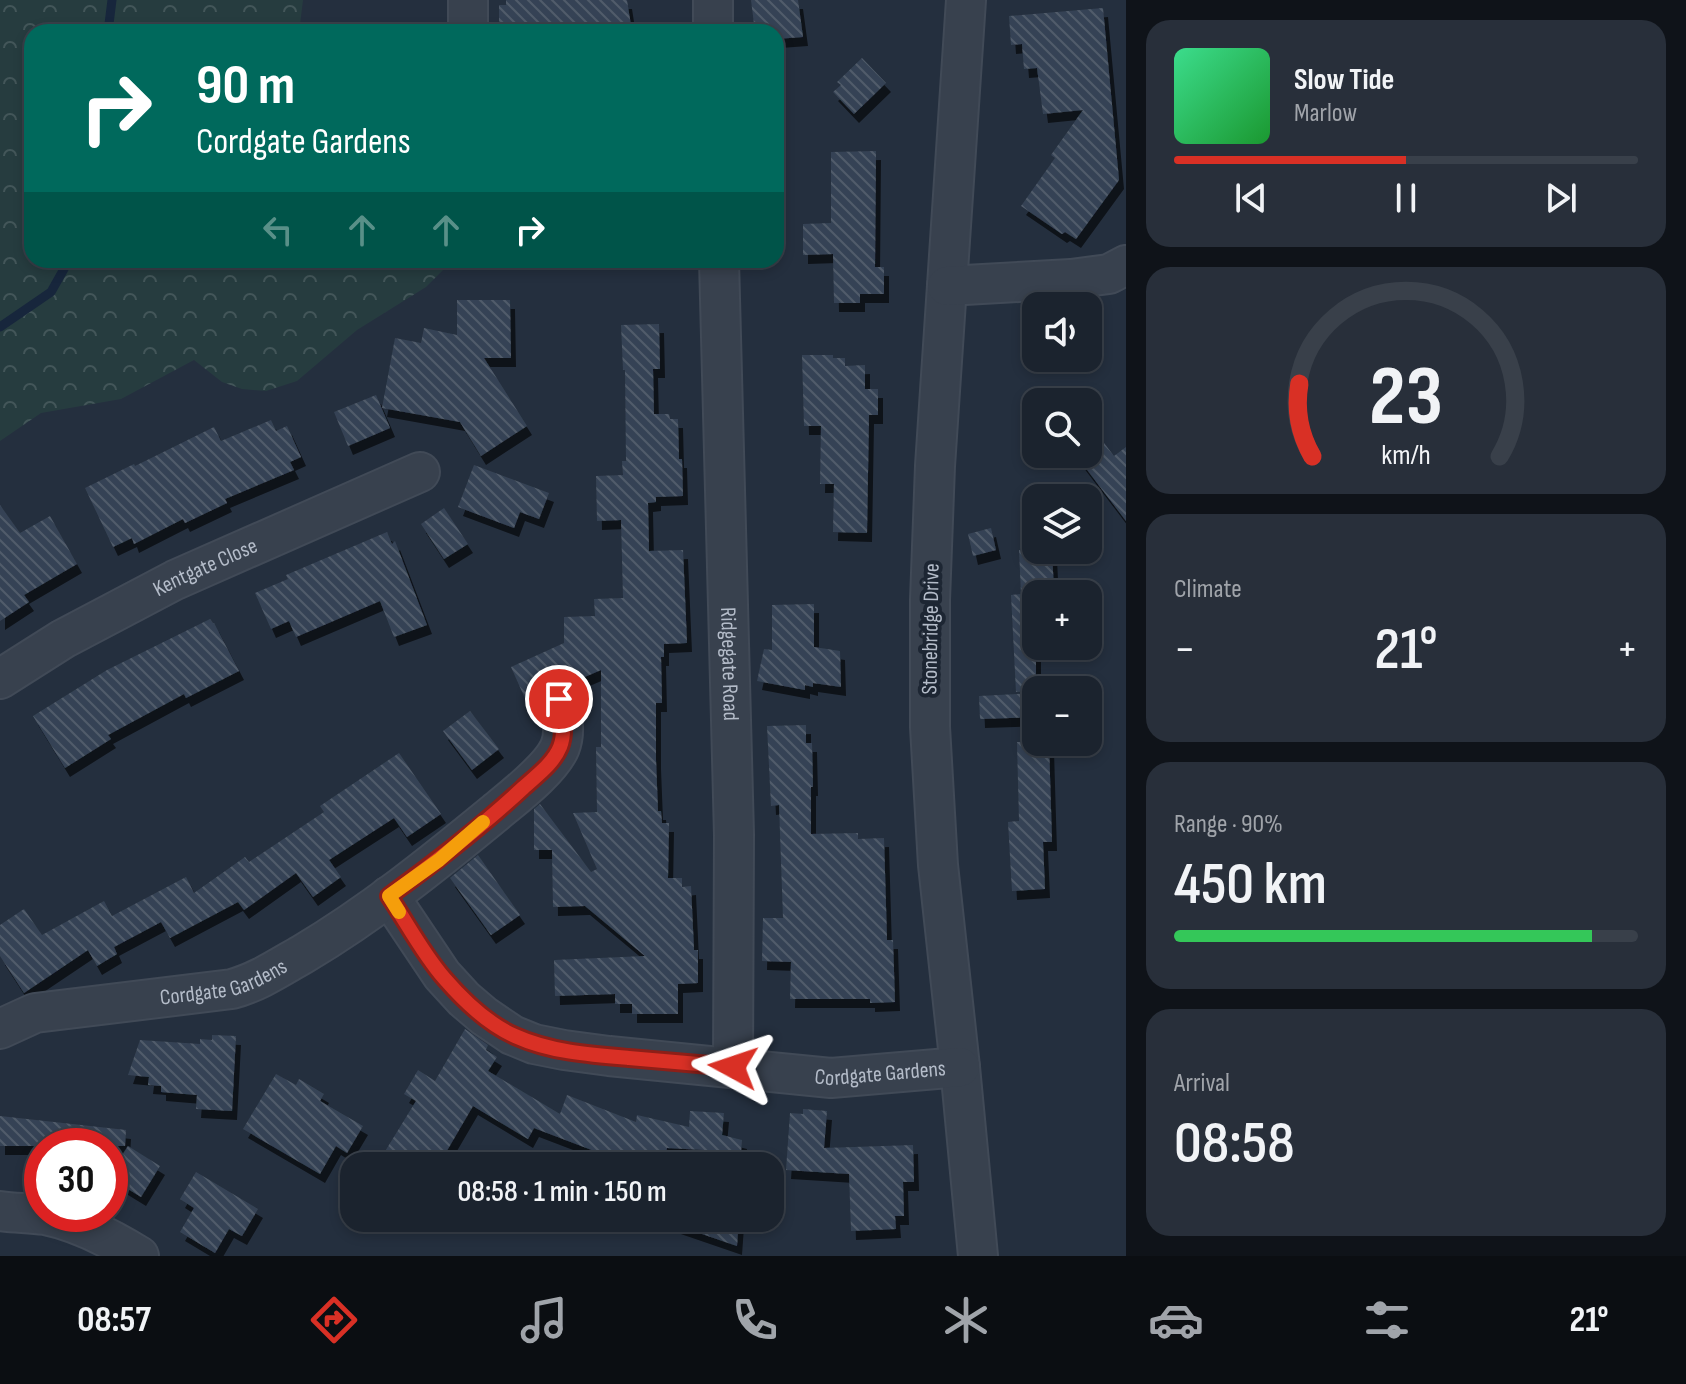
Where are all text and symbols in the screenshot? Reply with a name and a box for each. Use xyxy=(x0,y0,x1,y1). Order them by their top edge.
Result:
text: 90 m xyxy=(196,53,295,120)
icon: right xyxy=(64,56,168,160)
text: Slow Tide xyxy=(1294,62,1394,98)
text: Marlow xyxy=(1294,98,1357,129)
text: Cordgate Gardens xyxy=(196,121,411,164)
icon: previous xyxy=(1229,176,1273,220)
icon: pause xyxy=(1384,176,1428,220)
icon: next xyxy=(1539,176,1583,220)
icon: left xyxy=(256,208,300,252)
icon: ahead xyxy=(340,208,384,252)
icon: ahead xyxy=(424,208,468,252)
icon: right xyxy=(508,208,552,252)
map controls xyxy=(1022,292,1102,756)
button: sound xyxy=(1022,292,1102,372)
text: 23 xyxy=(1369,347,1443,447)
button: search xyxy=(1022,388,1102,468)
text: km/h xyxy=(1381,438,1431,473)
button: layers xyxy=(1022,484,1102,564)
street label: Kentgate Close xyxy=(148,532,261,603)
street label: Stonebridge Drive xyxy=(916,563,946,695)
text: Climate xyxy=(1174,574,1242,605)
button: + xyxy=(1022,580,1102,660)
street label: Ridgegate Road xyxy=(715,607,745,721)
text: 21° xyxy=(1374,614,1438,686)
text: − xyxy=(1174,623,1196,676)
text: + xyxy=(1616,623,1638,676)
pin xyxy=(525,665,593,733)
button: − xyxy=(1022,676,1102,756)
icon: arrive xyxy=(537,677,581,721)
text: Range · 90% xyxy=(1174,809,1283,840)
text: 450 km xyxy=(1174,849,1327,921)
street label: Cordgate Gardens xyxy=(158,953,292,1011)
position arrow xyxy=(691,1025,775,1109)
street label: Cordgate Gardens xyxy=(813,1055,947,1092)
text: Arrival xyxy=(1174,1068,1230,1099)
text: 08:58 xyxy=(1174,1108,1295,1180)
speed limit sign: 30 xyxy=(24,1128,128,1232)
text: 08:58 · 1 min · 150 m xyxy=(457,1174,667,1210)
icon: directions xyxy=(306,1292,362,1348)
icon: music xyxy=(516,1292,572,1348)
icon: phone xyxy=(727,1292,783,1348)
icon: climate xyxy=(938,1292,994,1348)
icon: car xyxy=(1148,1292,1204,1348)
icon: filters xyxy=(1359,1292,1415,1348)
text: 08:57 xyxy=(77,1299,151,1342)
text: 21° xyxy=(1570,1299,1609,1342)

